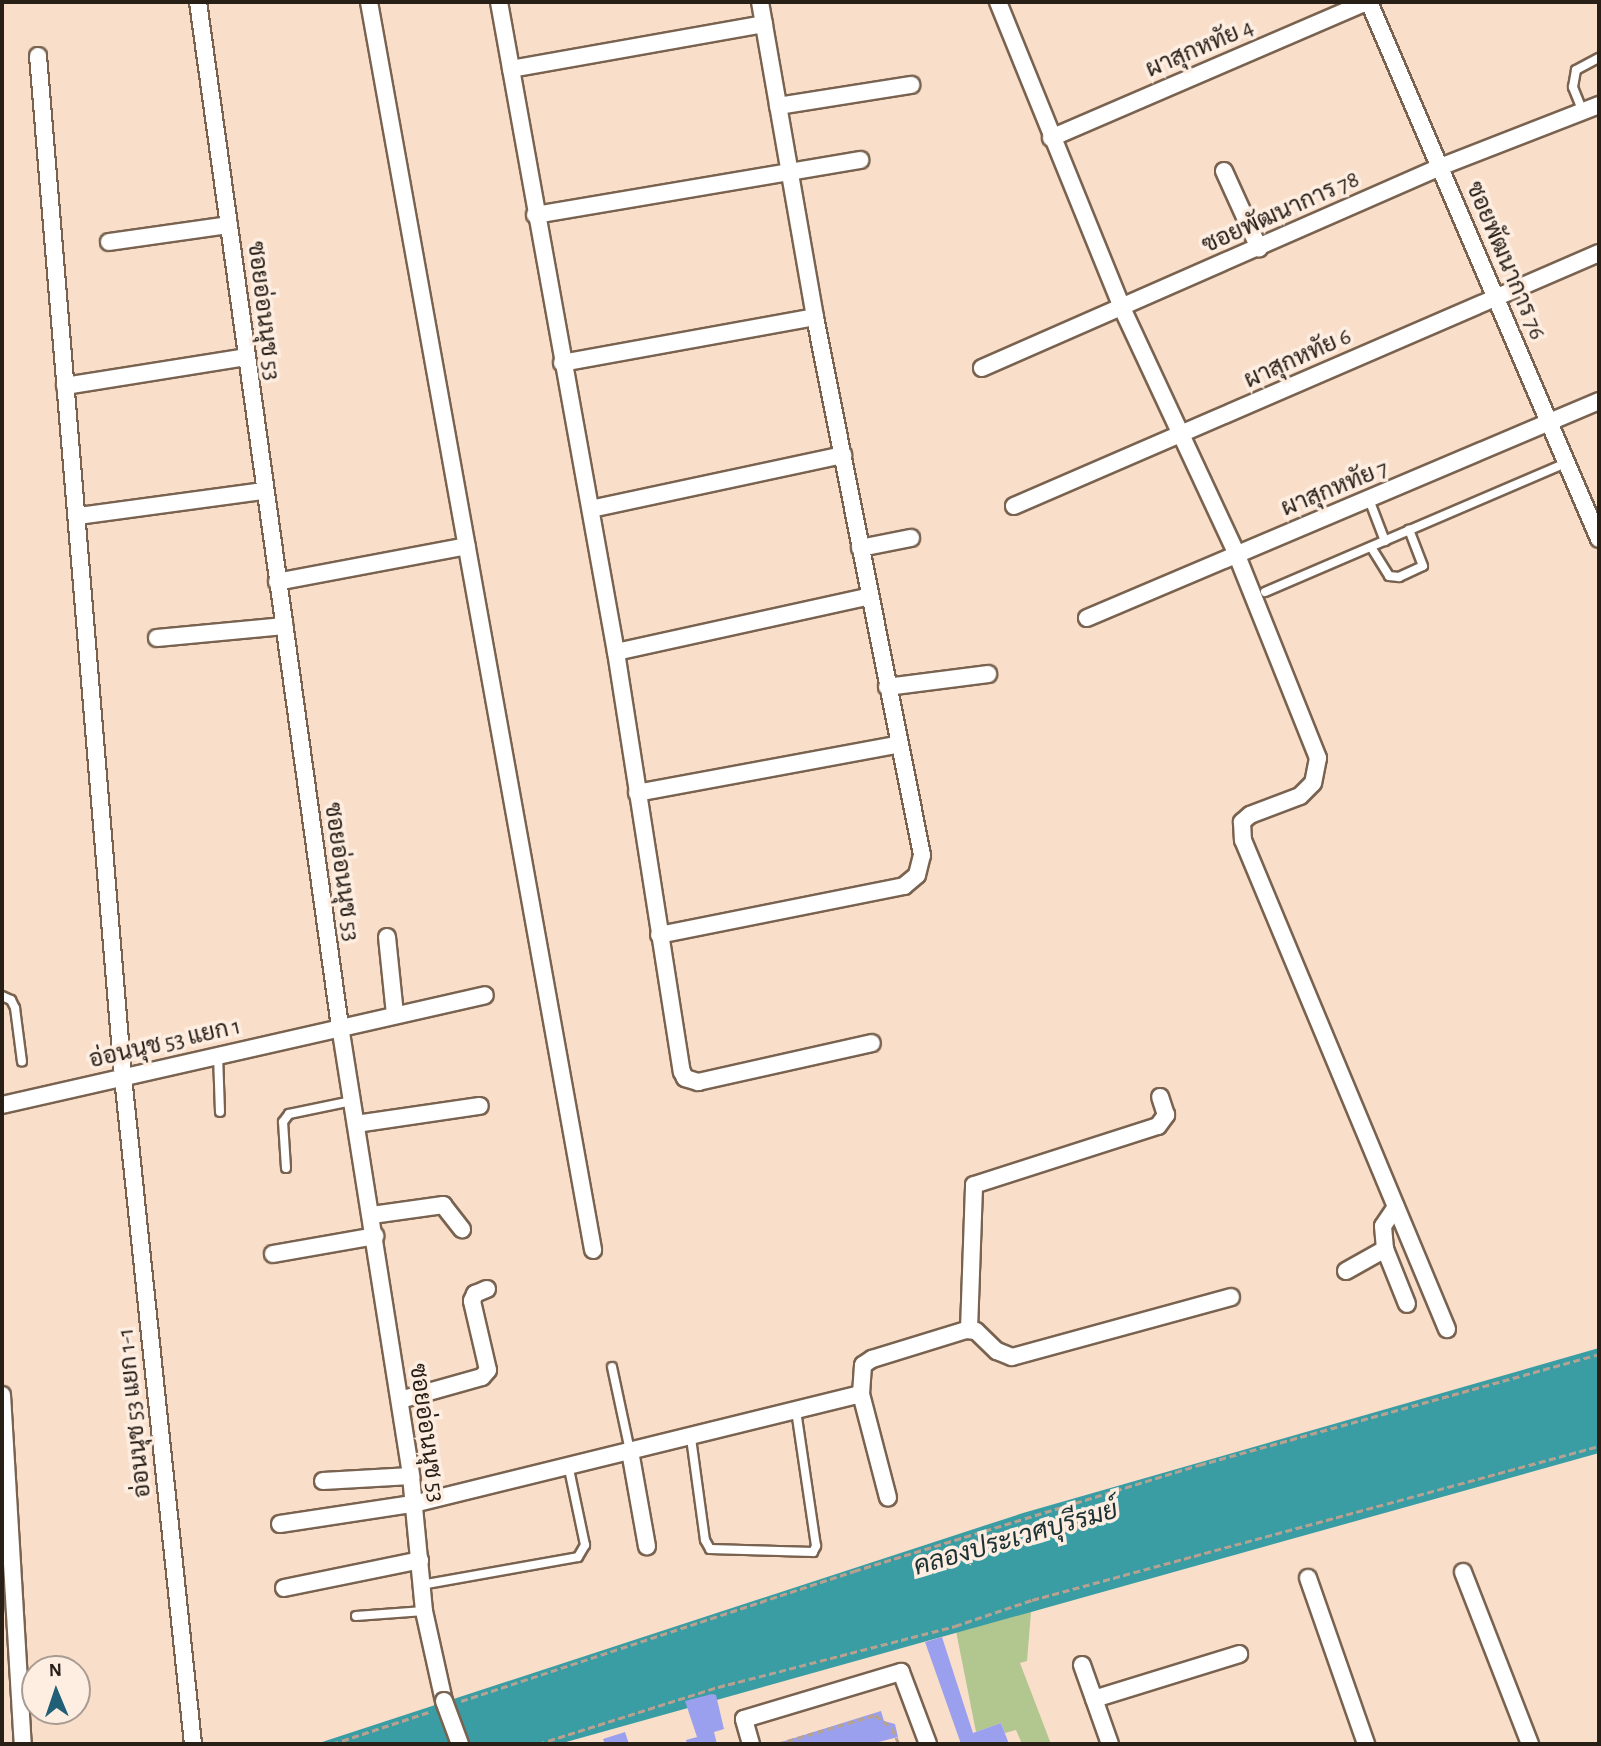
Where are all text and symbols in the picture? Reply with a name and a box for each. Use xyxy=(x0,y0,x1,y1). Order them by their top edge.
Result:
street label: ผาสุกหทัย 4 xyxy=(1142,13,1258,85)
street label: ซอยพัฒนาการ 78 xyxy=(1198,165,1364,261)
street label: ซอยพัฒนาการ 76 xyxy=(1459,178,1551,344)
street label: ซอยอ่อนนุช 53 xyxy=(240,240,286,382)
street label: ผาสุกหทัย 6 xyxy=(1240,323,1356,395)
street label: ผาสุกหทัย 7 xyxy=(1277,454,1393,524)
street label: ซอยอ่อนนุช 53 xyxy=(317,801,365,943)
street label: อ่อนนุช 53 แยก 1 xyxy=(86,1013,244,1075)
street label: อ่อนนุช 53 แยก 1-1 xyxy=(112,1327,158,1499)
street label: ซอยอ่อนนุช 53 xyxy=(402,1362,450,1504)
water label: คลองประเวศบุรีรมย์ xyxy=(910,1495,1122,1583)
north arrow xyxy=(21,1655,91,1725)
text: N xyxy=(48,1661,62,1680)

